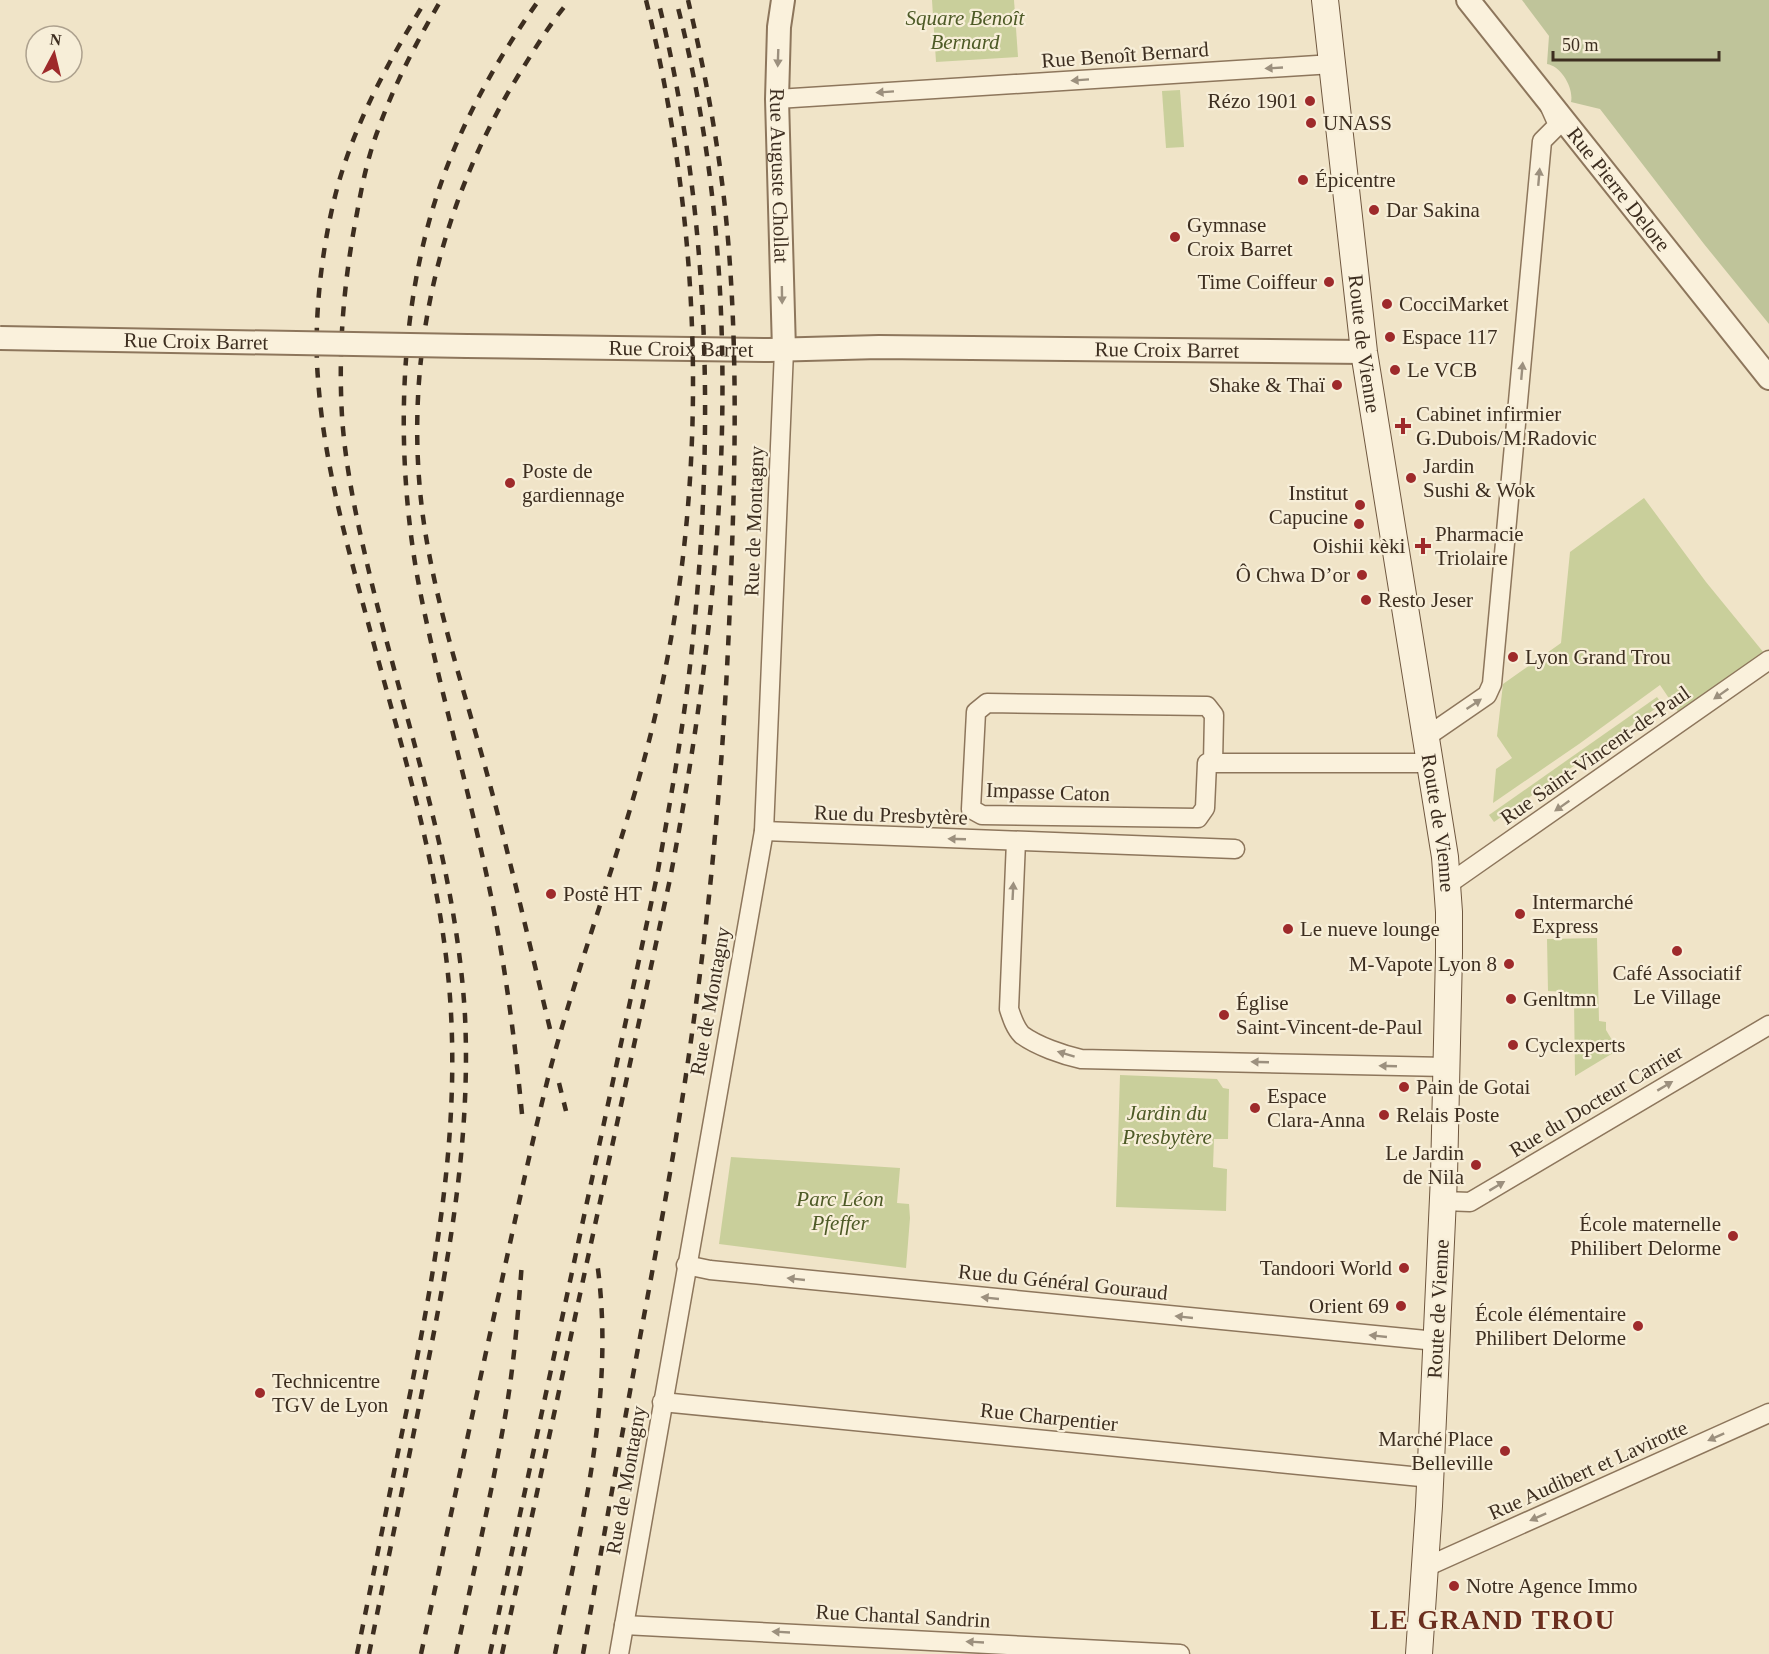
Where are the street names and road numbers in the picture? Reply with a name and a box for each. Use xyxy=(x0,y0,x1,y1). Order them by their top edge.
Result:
street label: Rue Benoît Bernard xyxy=(1040,37,1210,73)
street label: Rue Auguste Chollat xyxy=(765,88,794,264)
street label: Rue Pierre Delore xyxy=(1562,122,1675,256)
street label: Route de Vienne xyxy=(1343,273,1386,415)
street label: Rue Croix Barret xyxy=(123,328,269,355)
street label: Rue Croix Barret xyxy=(608,336,754,362)
street label: Rue Croix Barret xyxy=(1094,337,1240,363)
street label: Rue de Montagny xyxy=(739,445,769,597)
street label: Rue Saint-Vincent-de-Paul xyxy=(1496,680,1694,830)
street label: Route de Vienne xyxy=(1417,752,1460,893)
street label: Impasse Caton xyxy=(986,778,1111,806)
street label: Rue du Presbytère xyxy=(814,800,968,830)
street label: Rue de Montagny xyxy=(685,924,735,1077)
street label: Rue du Docteur Carrier xyxy=(1505,1040,1687,1162)
street label: Route de Vienne xyxy=(1422,1239,1454,1379)
street label: Rue du Général Gouraud xyxy=(957,1259,1169,1305)
street label: Rue Charpentier xyxy=(979,1398,1119,1436)
street label: Rue de Montagny xyxy=(601,1403,651,1556)
street label: Rue Audibert et Lavirotte xyxy=(1485,1415,1691,1525)
street label: Rue Chantal Sandrin xyxy=(815,1599,991,1633)

